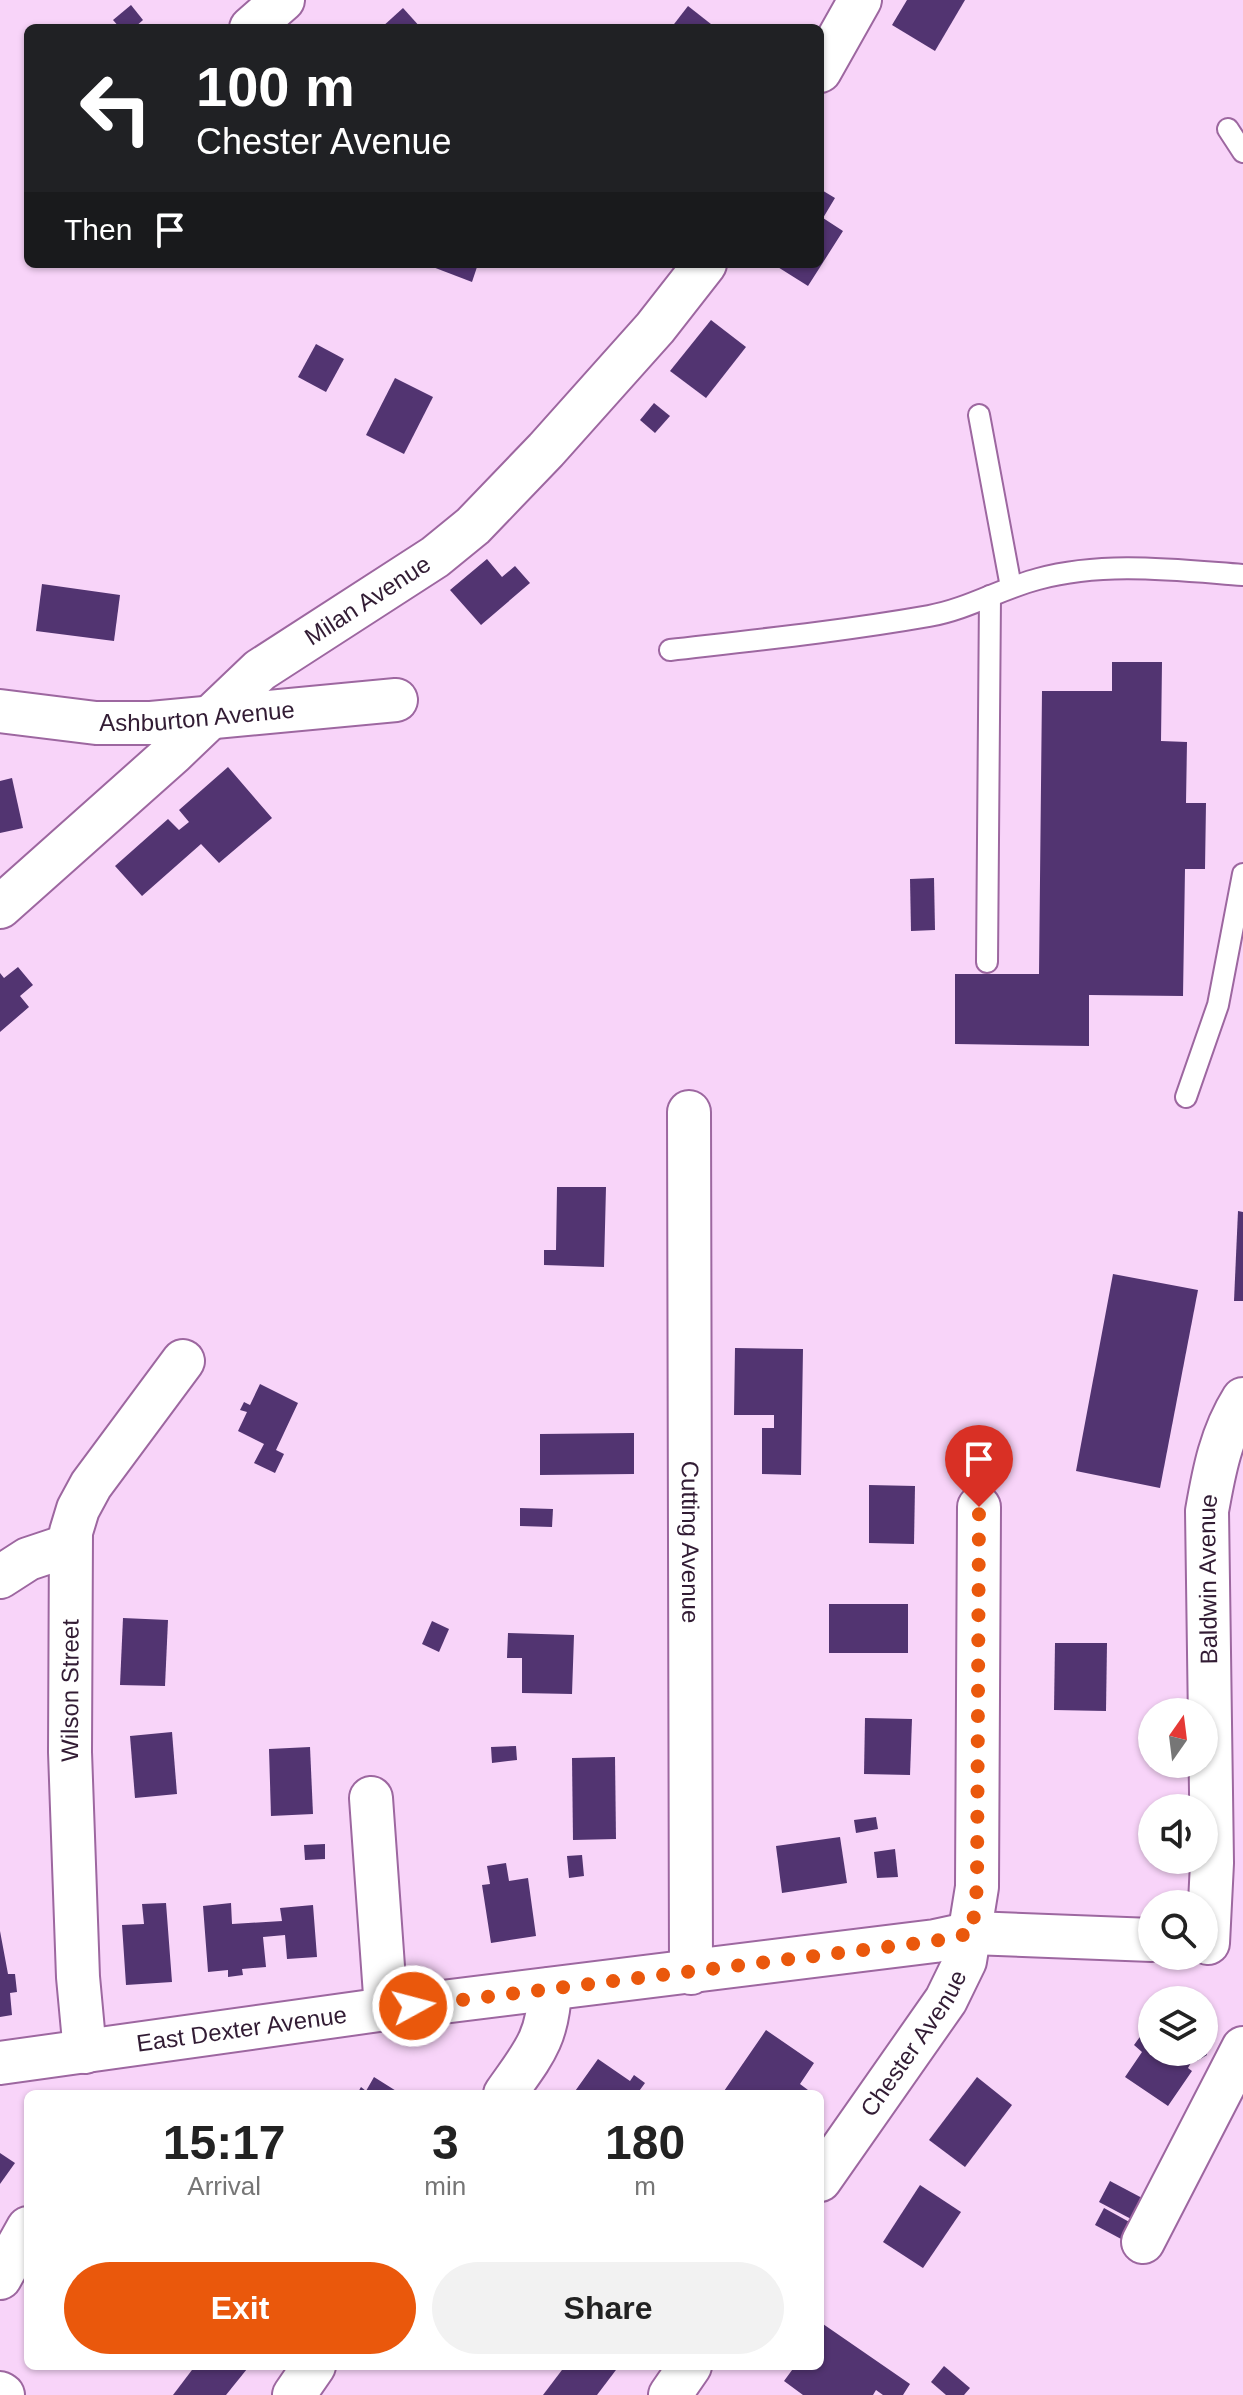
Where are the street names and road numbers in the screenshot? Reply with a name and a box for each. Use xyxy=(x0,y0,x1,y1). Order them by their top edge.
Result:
street label: Milan Avenue xyxy=(300,550,435,650)
street label: Ashburton Avenue xyxy=(99,696,296,736)
street label: Cutting Avenue xyxy=(677,1461,704,1623)
street label: Baldwin Avenue xyxy=(1193,1492,1223,1665)
street label: Wilson Street xyxy=(56,1619,84,1762)
street label: Chester Avenue xyxy=(855,1966,971,2121)
street label: East Dexter Avenue xyxy=(135,2001,348,2057)

